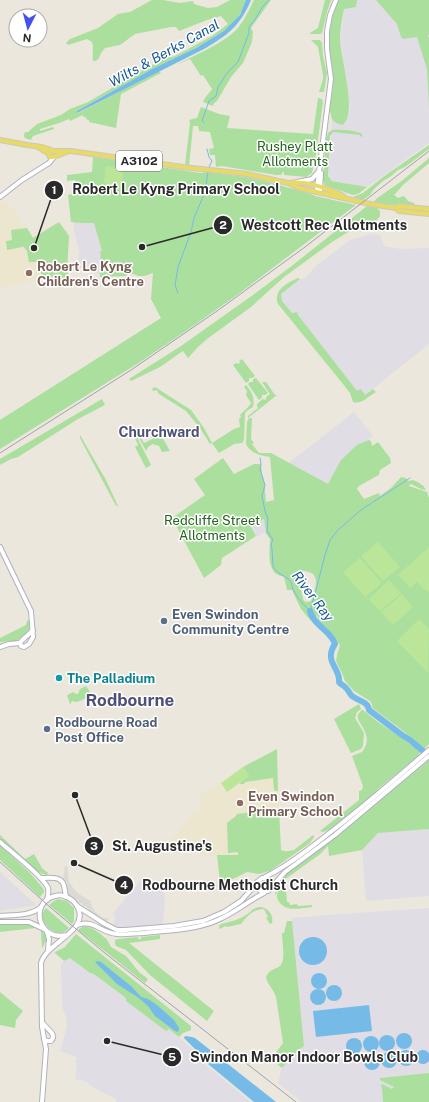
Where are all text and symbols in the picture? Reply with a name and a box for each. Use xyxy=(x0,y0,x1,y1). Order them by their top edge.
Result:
north arrow xyxy=(8,8,48,48)
water label: Wilts & Berks Canal xyxy=(106,16,222,90)
text: N xyxy=(22,32,32,44)
park label: Rushey Platt Allotments xyxy=(257,139,333,169)
road number: A3102 xyxy=(116,151,162,171)
callout: Robert Le Kyng Primary School xyxy=(44,177,287,203)
text: Robert Le Kyng Primary School xyxy=(72,181,280,197)
text: 1 xyxy=(51,183,57,197)
callout: Westcott Rec Allotments xyxy=(213,212,415,238)
text: Westcott Rec Allotments xyxy=(241,217,407,233)
text: 2 xyxy=(219,218,227,232)
place label: Robert Le Kyng Children's Centre xyxy=(37,259,144,289)
marker: Robert Le Kyng Children's Centre xyxy=(24,268,34,278)
district label: Churchward xyxy=(118,424,200,440)
park label: Redcliffe Street Allotments xyxy=(164,513,260,543)
water label: River Ray xyxy=(289,568,338,625)
place label: Even Swindon Community Centre xyxy=(172,607,289,637)
marker: Even Swindon Community Centre xyxy=(159,616,169,626)
place label: The Palladium xyxy=(67,671,155,686)
marker: The Palladium xyxy=(54,673,64,683)
district label: Rodbourne xyxy=(86,690,175,710)
place label: Rodbourne Road Post Office xyxy=(55,715,157,745)
marker: Rodbourne Road Post Office xyxy=(42,724,52,734)
place label: Even Swindon Primary School xyxy=(248,789,343,819)
marker: Even Swindon Primary School xyxy=(235,798,245,808)
callout: St. Augustine's xyxy=(84,833,220,859)
text: St. Augustine's xyxy=(112,838,212,854)
text: 3 xyxy=(90,839,98,853)
callout: Rodbourne Methodist Church xyxy=(114,872,346,898)
text: Rodbourne Methodist Church xyxy=(142,877,338,893)
text: 4 xyxy=(120,878,128,892)
callout: Swindon Manor Indoor Bowls Club xyxy=(162,1044,426,1070)
text: Swindon Manor Indoor Bowls Club xyxy=(190,1049,418,1065)
text: 5 xyxy=(168,1050,176,1064)

